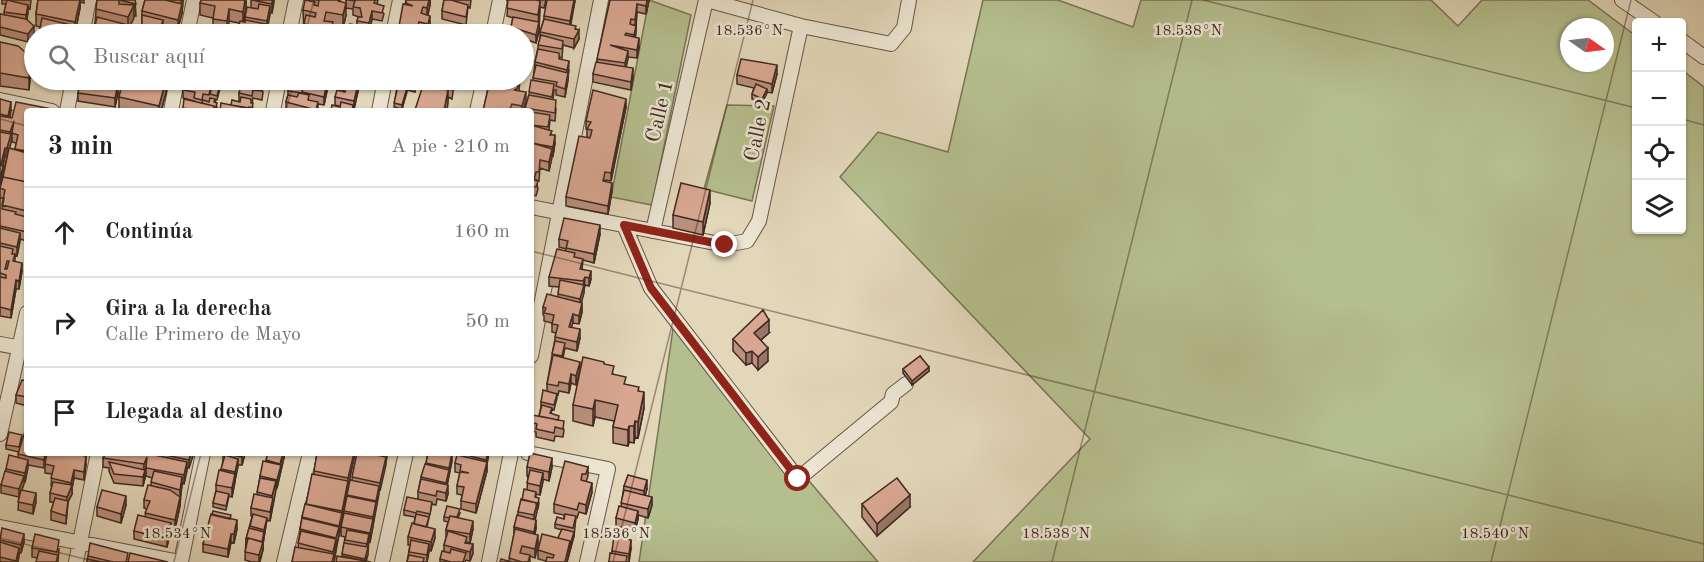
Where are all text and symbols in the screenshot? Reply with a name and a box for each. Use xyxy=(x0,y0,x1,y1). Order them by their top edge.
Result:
north arrow xyxy=(1560,18,1614,72)
map controls xyxy=(1632,18,1686,234)
button: + xyxy=(1632,18,1686,72)
search box xyxy=(24,24,534,90)
text: 18.536°N xyxy=(715,24,783,39)
text: 18.538°N xyxy=(1154,24,1222,39)
icon: search xyxy=(45,41,78,74)
text: Buscar aquí xyxy=(93,46,205,68)
button: − xyxy=(1632,72,1686,126)
street label: Calle 1 xyxy=(643,78,678,145)
street label: Calle 2 xyxy=(742,97,775,164)
button: locate xyxy=(1632,126,1686,180)
text: 3 min xyxy=(48,134,113,160)
text: A pie · 210 m xyxy=(391,137,510,157)
button: layers xyxy=(1632,180,1686,234)
icon: ahead xyxy=(48,216,81,249)
text: Continúa xyxy=(105,221,193,243)
text: 160 m xyxy=(454,222,510,242)
route end xyxy=(711,231,737,257)
text: Gira a la derecha xyxy=(105,298,272,320)
icon: right xyxy=(48,306,81,339)
text: 50 m xyxy=(465,312,510,332)
text: Calle Primero de Mayo xyxy=(105,325,301,345)
icon: arrive xyxy=(48,396,81,429)
text: Llegada al destino xyxy=(105,401,283,423)
route start xyxy=(784,465,810,491)
text: 18.534°N xyxy=(143,527,211,542)
text: 18.536°N xyxy=(582,527,650,542)
text: 18.538°N xyxy=(1022,527,1090,542)
text: 18.540°N xyxy=(1461,527,1529,542)

